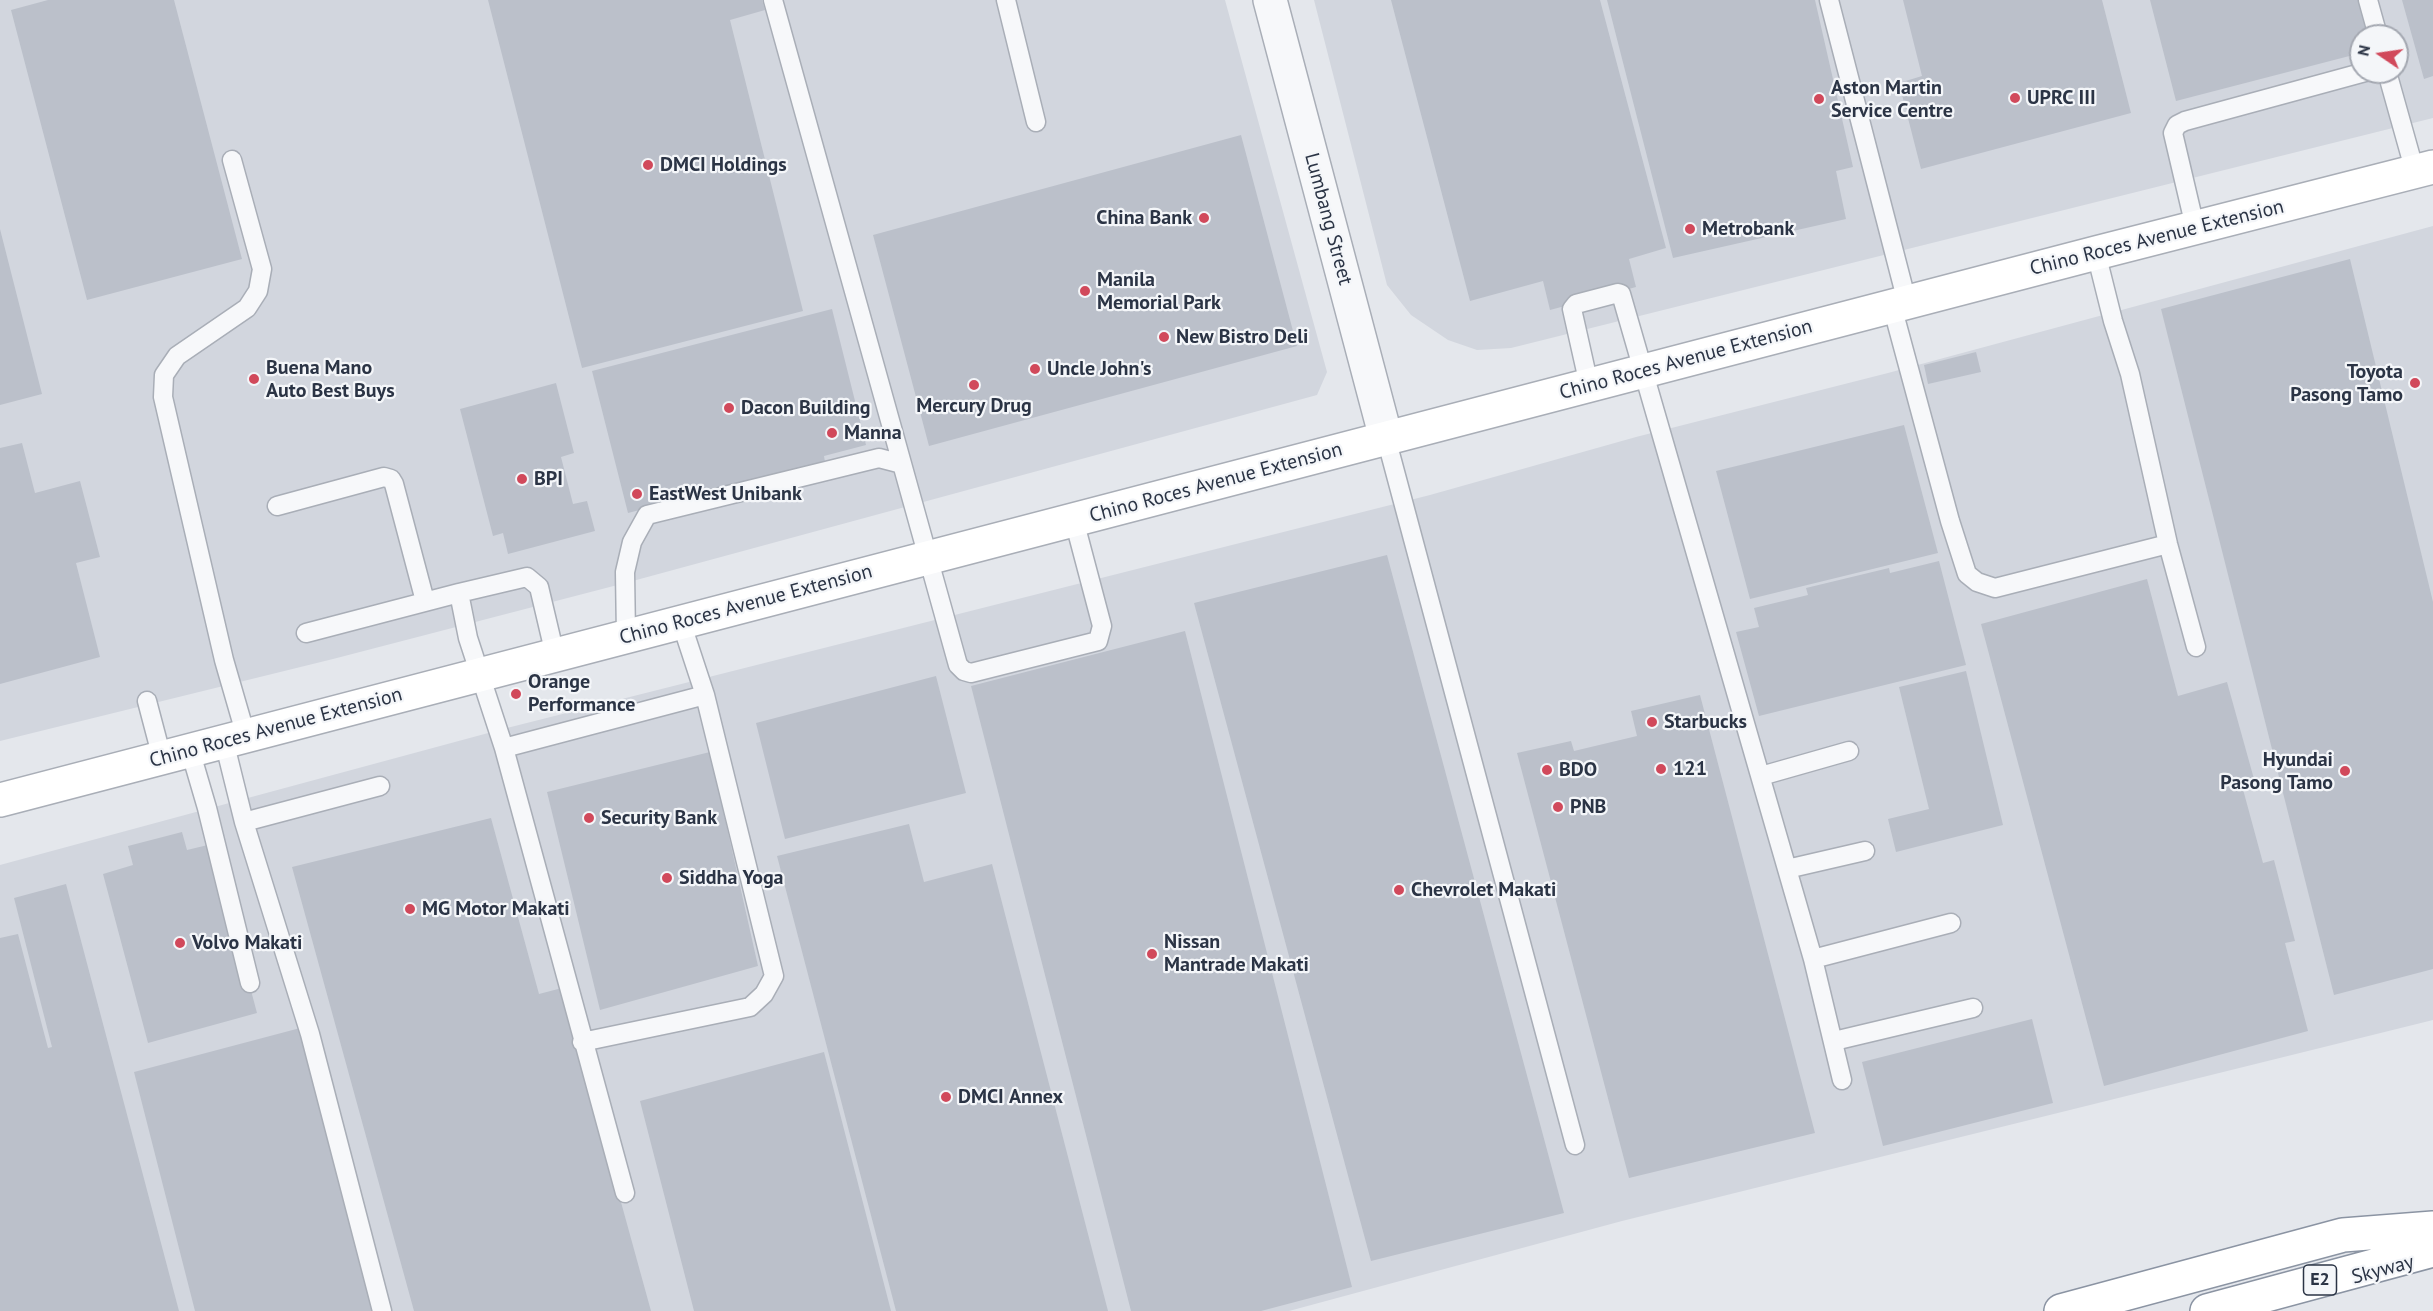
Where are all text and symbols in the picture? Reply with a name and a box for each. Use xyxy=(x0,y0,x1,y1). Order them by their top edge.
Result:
north arrow xyxy=(2349,24,2409,84)
text: N xyxy=(2352,43,2374,58)
place label: Aston Martin Service Centre xyxy=(1831,76,1953,123)
place label: UPRC III xyxy=(2027,86,2096,110)
marker: UPRC III xyxy=(2008,91,2022,105)
marker: Aston Martin Service Centre xyxy=(1812,92,1826,106)
street label: Lumbang Street xyxy=(1299,150,1357,288)
place label: DMCI Holdings xyxy=(660,153,787,177)
marker: DMCI Holdings xyxy=(641,158,655,172)
street label: Chino Roces Avenue Extension xyxy=(2028,195,2286,281)
place label: China Bank xyxy=(1096,206,1192,230)
marker: China Bank xyxy=(1197,211,1211,225)
place label: Metrobank xyxy=(1702,217,1794,241)
marker: Metrobank xyxy=(1683,222,1697,236)
place label: Manila Memorial Park xyxy=(1097,268,1221,315)
marker: Manila Memorial Park xyxy=(1078,284,1092,298)
street label: Chino Roces Avenue Extension xyxy=(1557,315,1815,405)
place label: New Bistro Deli xyxy=(1176,325,1308,349)
marker: New Bistro Deli xyxy=(1157,330,1171,344)
place label: Buena Mano Auto Best Buys xyxy=(266,356,395,403)
place label: Uncle John's xyxy=(1047,357,1151,381)
place label: Toyota Pasong Tamo xyxy=(2290,360,2403,407)
marker: Uncle John's xyxy=(1028,362,1042,376)
marker: Buena Mano Auto Best Buys xyxy=(247,372,261,386)
marker: Toyota Pasong Tamo xyxy=(2408,376,2422,390)
marker: Mercury Drug xyxy=(967,378,981,392)
place label: Mercury Drug xyxy=(916,394,1032,418)
place label: Dacon Building xyxy=(741,396,870,420)
marker: Dacon Building xyxy=(722,401,736,415)
place label: Manna xyxy=(844,421,902,445)
marker: Manna xyxy=(825,426,839,440)
street label: Chino Roces Avenue Extension xyxy=(1087,438,1345,528)
place label: BPI xyxy=(534,467,563,491)
marker: BPI xyxy=(515,472,529,486)
place label: EastWest Unibank xyxy=(649,482,802,506)
marker: EastWest Unibank xyxy=(630,487,644,501)
street label: Chino Roces Avenue Extension xyxy=(617,560,875,650)
place label: Orange Performance xyxy=(528,670,635,717)
street label: Chino Roces Avenue Extension xyxy=(147,683,405,773)
marker: Orange Performance xyxy=(509,687,523,701)
place label: Starbucks xyxy=(1664,710,1747,734)
marker: Starbucks xyxy=(1645,715,1659,729)
place label: Hyundai Pasong Tamo xyxy=(2220,748,2333,795)
place label: 121 xyxy=(1673,757,1707,781)
place label: BDO xyxy=(1559,758,1597,782)
marker: 121 xyxy=(1654,762,1668,776)
marker: BDO xyxy=(1540,763,1554,777)
marker: Hyundai Pasong Tamo xyxy=(2338,764,2352,778)
place label: PNB xyxy=(1570,795,1606,819)
marker: PNB xyxy=(1551,800,1565,814)
place label: Security Bank xyxy=(601,806,717,830)
marker: Security Bank xyxy=(582,811,596,825)
place label: Siddha Yoga xyxy=(679,866,784,890)
marker: Siddha Yoga xyxy=(660,871,674,885)
place label: Chevrolet Makati xyxy=(1411,878,1556,902)
marker: Chevrolet Makati xyxy=(1392,883,1406,897)
place label: MG Motor Makati xyxy=(422,897,570,921)
marker: MG Motor Makati xyxy=(403,902,417,916)
place label: Nissan Mantrade Makati xyxy=(1164,930,1309,977)
place label: Volvo Makati xyxy=(192,931,302,955)
marker: Volvo Makati xyxy=(173,936,187,950)
marker: Nissan Mantrade Makati xyxy=(1145,947,1159,961)
place label: DMCI Annex xyxy=(958,1085,1063,1109)
marker: DMCI Annex xyxy=(939,1090,953,1104)
street label: Skyway xyxy=(2349,1250,2417,1290)
road number: E2 xyxy=(2304,1265,2336,1295)

